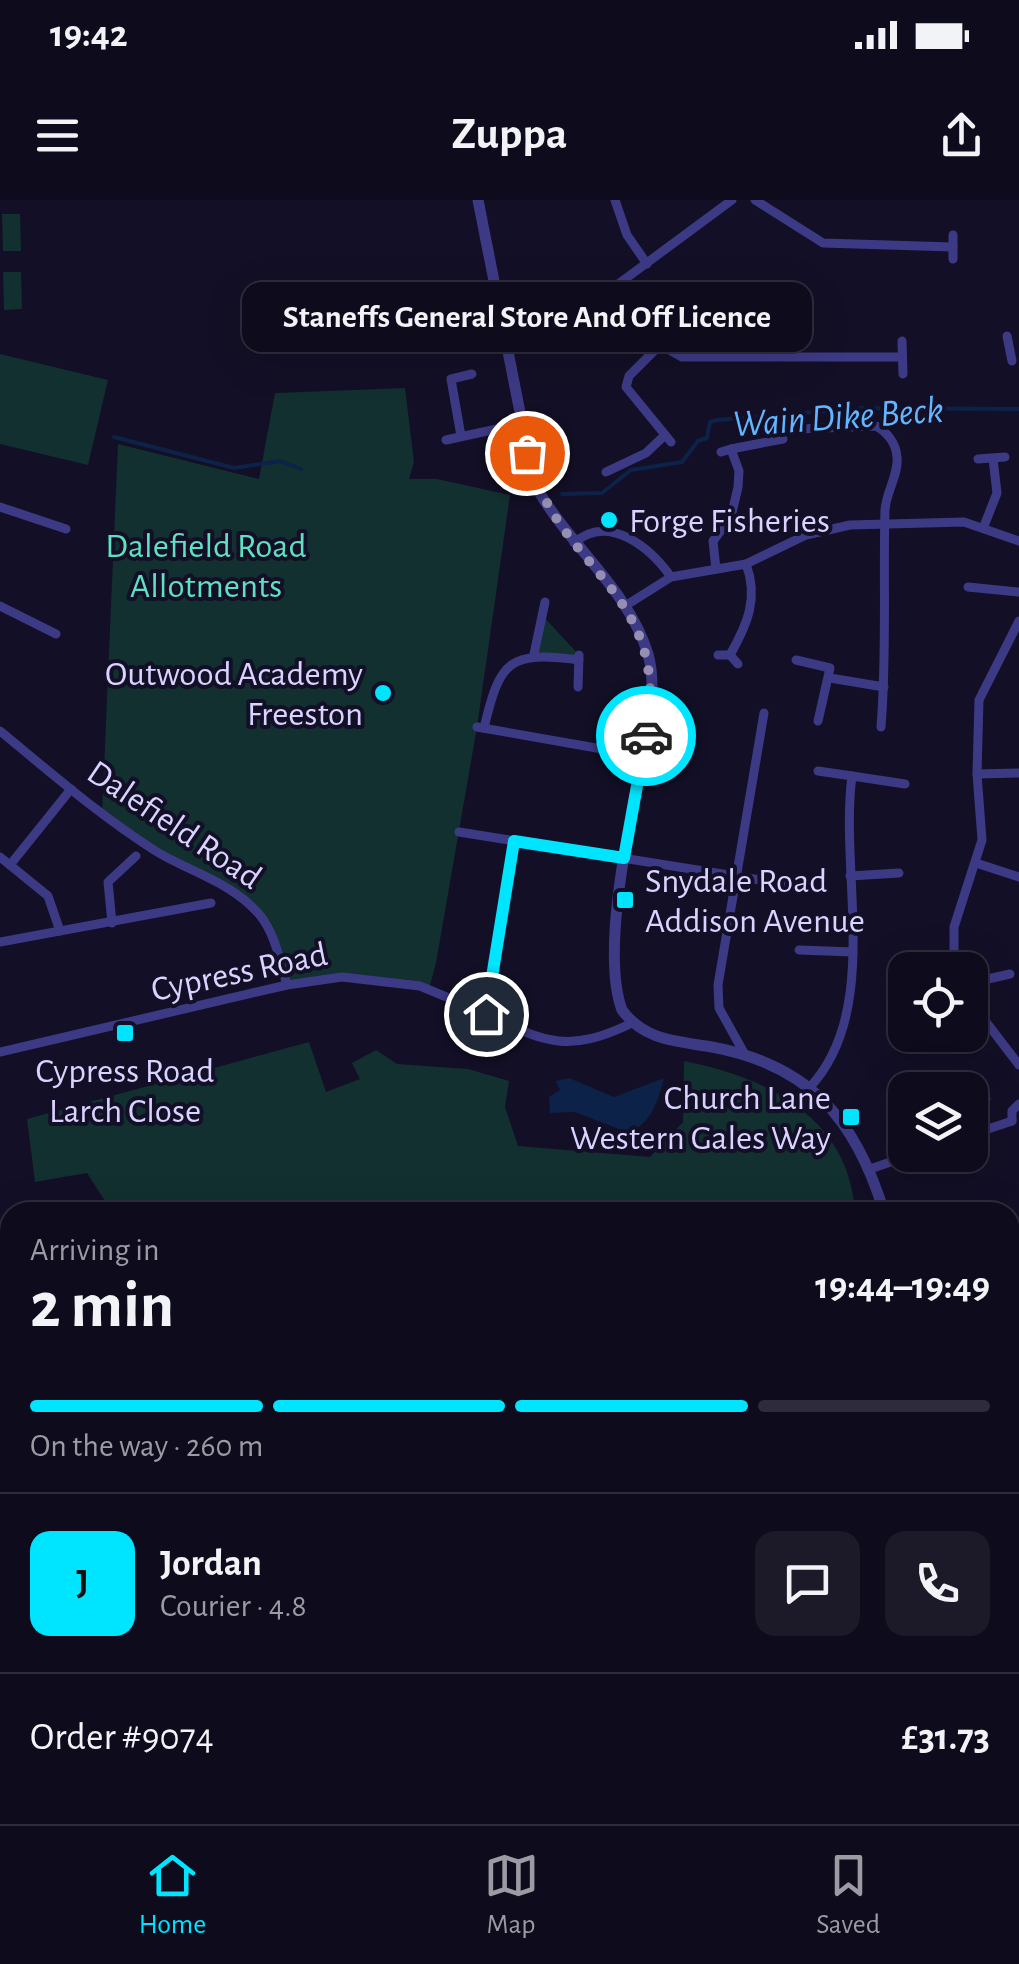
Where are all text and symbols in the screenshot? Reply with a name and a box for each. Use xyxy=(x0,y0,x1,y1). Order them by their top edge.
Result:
text: 19:42 xyxy=(50,16,128,54)
icon: menu xyxy=(30,108,85,163)
icon: share xyxy=(934,108,989,163)
text: Zuppa xyxy=(452,112,567,157)
callout: Staneffs General Store And Off Licence xyxy=(242,283,812,353)
text: Staneffs General Store And Off Licence xyxy=(283,301,771,333)
water label: Wain Dike Beck xyxy=(731,392,945,444)
pin xyxy=(485,411,570,496)
icon: bag xyxy=(500,426,555,481)
place label: Forge Fisheries xyxy=(629,504,830,539)
marker: Forge Fisheries xyxy=(598,509,620,531)
park label: Dalefield Road Allotments xyxy=(105,529,307,604)
place label: Outwood Academy Freeston xyxy=(105,657,363,732)
marker: Outwood Academy Freeston xyxy=(372,682,394,704)
courier xyxy=(596,686,696,786)
icon: car xyxy=(619,709,674,764)
street label: Dalefield Road xyxy=(81,754,267,896)
place label: Snydale Road Addison Avenue xyxy=(645,864,865,939)
marker: Snydale Road Addison Avenue xyxy=(614,889,636,911)
street label: Cypress Road xyxy=(148,937,330,1008)
map controls xyxy=(888,952,988,1172)
button: locate xyxy=(888,952,988,1052)
pin xyxy=(444,972,529,1057)
icon: home xyxy=(459,987,514,1042)
marker: Cypress Road Larch Close xyxy=(114,1022,136,1044)
place label: Cypress Road Larch Close xyxy=(36,1054,214,1129)
button: layers xyxy=(888,1072,988,1172)
place label: Church Lane Western Gales Way xyxy=(570,1081,831,1156)
marker: Church Lane Western Gales Way xyxy=(840,1106,862,1128)
text: Arriving in xyxy=(30,1234,159,1266)
text: 19:44–19:49 xyxy=(815,1268,990,1306)
text: 2 min xyxy=(30,1274,174,1339)
text: On the way · 260 m xyxy=(30,1430,263,1462)
button: chat xyxy=(755,1531,860,1636)
button: phone xyxy=(885,1531,990,1636)
text: Jordan xyxy=(160,1545,262,1583)
text: J xyxy=(76,1564,89,1602)
text: Courier · 4.8 xyxy=(160,1590,307,1622)
text: Order #9074 xyxy=(30,1719,214,1757)
text: £31.73 xyxy=(901,1719,990,1757)
tab: Home xyxy=(139,1848,206,1942)
tab: Map xyxy=(484,1848,539,1942)
tab: Saved xyxy=(816,1848,880,1942)

